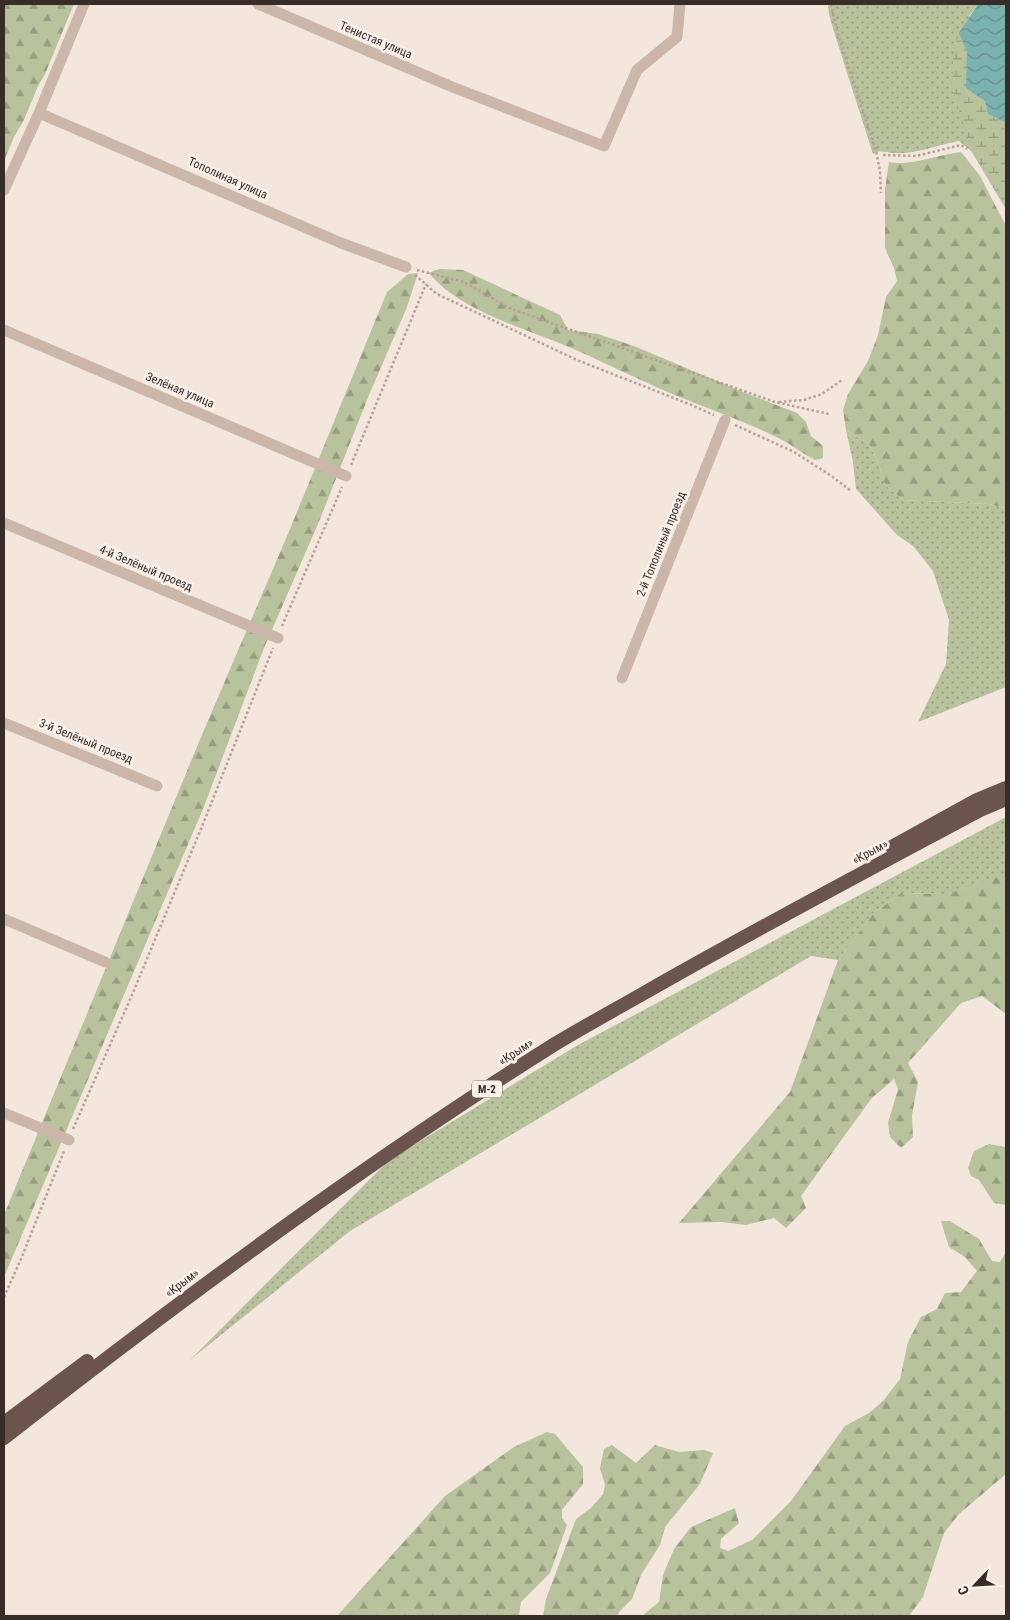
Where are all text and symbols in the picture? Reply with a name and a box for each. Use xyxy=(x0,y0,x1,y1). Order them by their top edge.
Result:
street label: Тенистая улица xyxy=(338,18,415,62)
street label: Тополиная улица xyxy=(186,154,270,202)
street label: Зелёная улица xyxy=(144,369,217,411)
street label: 2-й Тополиный проезд xyxy=(634,489,689,599)
street label: 4-й Зелёный проезд xyxy=(97,542,195,594)
street label: 3-й Зелёный проезд xyxy=(37,716,135,766)
street label: «Крым» xyxy=(850,837,890,867)
street label: «Крым» xyxy=(496,1036,536,1068)
road number: М-2 xyxy=(472,1080,502,1098)
street label: «Крым» xyxy=(162,1266,202,1300)
north arrow xyxy=(950,1560,1000,1610)
text: С xyxy=(954,1583,972,1597)

